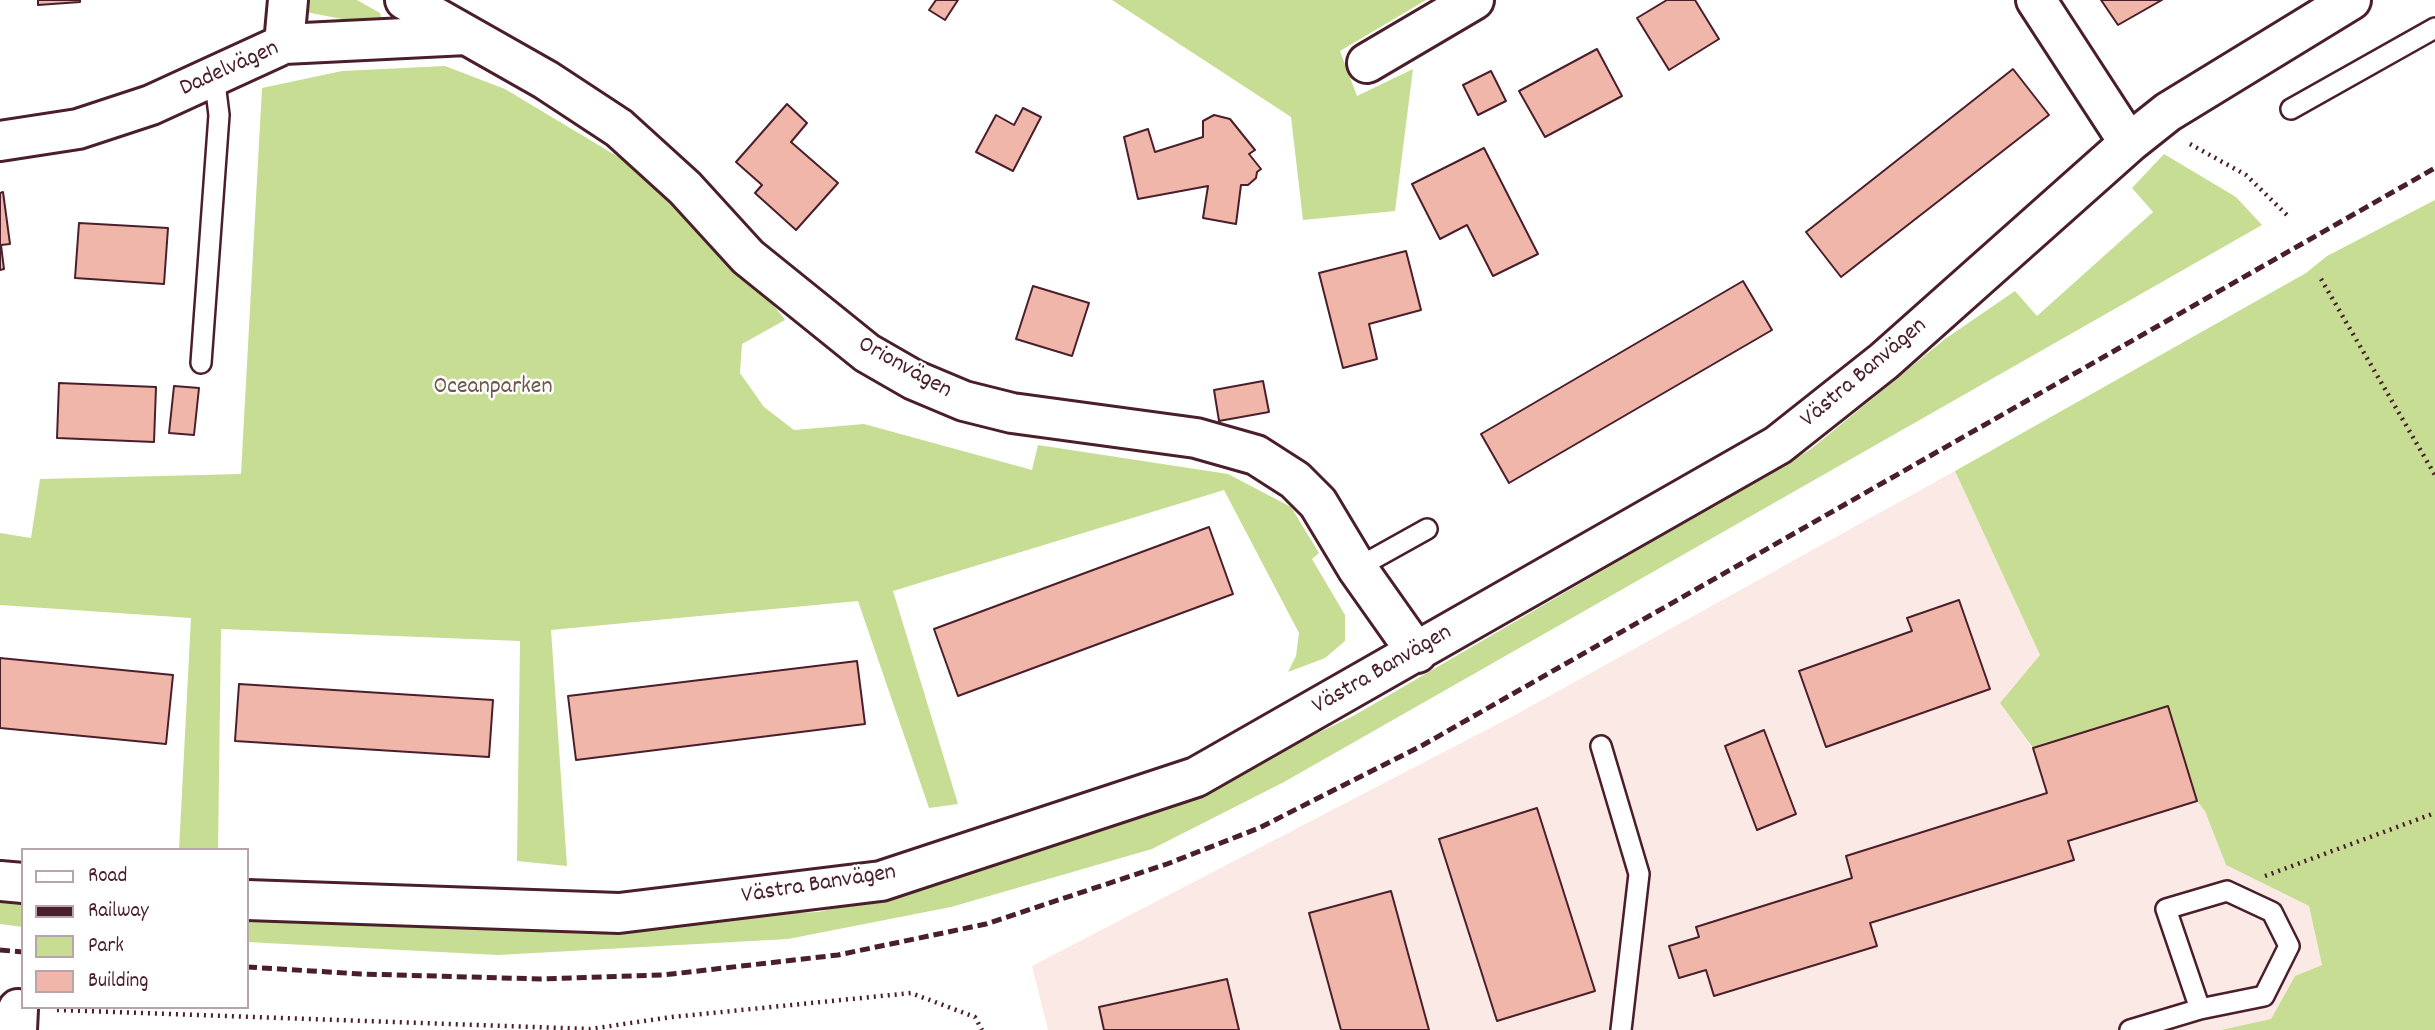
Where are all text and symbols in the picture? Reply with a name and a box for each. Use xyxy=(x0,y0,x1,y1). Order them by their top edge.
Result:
street label: Dadelvägen xyxy=(176,35,284,105)
street label: Västra Banvägen xyxy=(1796,313,1934,435)
street label: Orionvägen xyxy=(852,331,956,407)
park label: Oceanparken xyxy=(433,375,553,403)
street label: Västra Banvägen xyxy=(1308,620,1458,722)
legend xyxy=(21,848,248,1009)
street label: Västra Banvägen xyxy=(740,860,898,912)
text: Road xyxy=(88,862,127,892)
text: Railway xyxy=(88,897,149,927)
text: Park xyxy=(88,932,124,962)
text: Building xyxy=(88,967,148,997)

